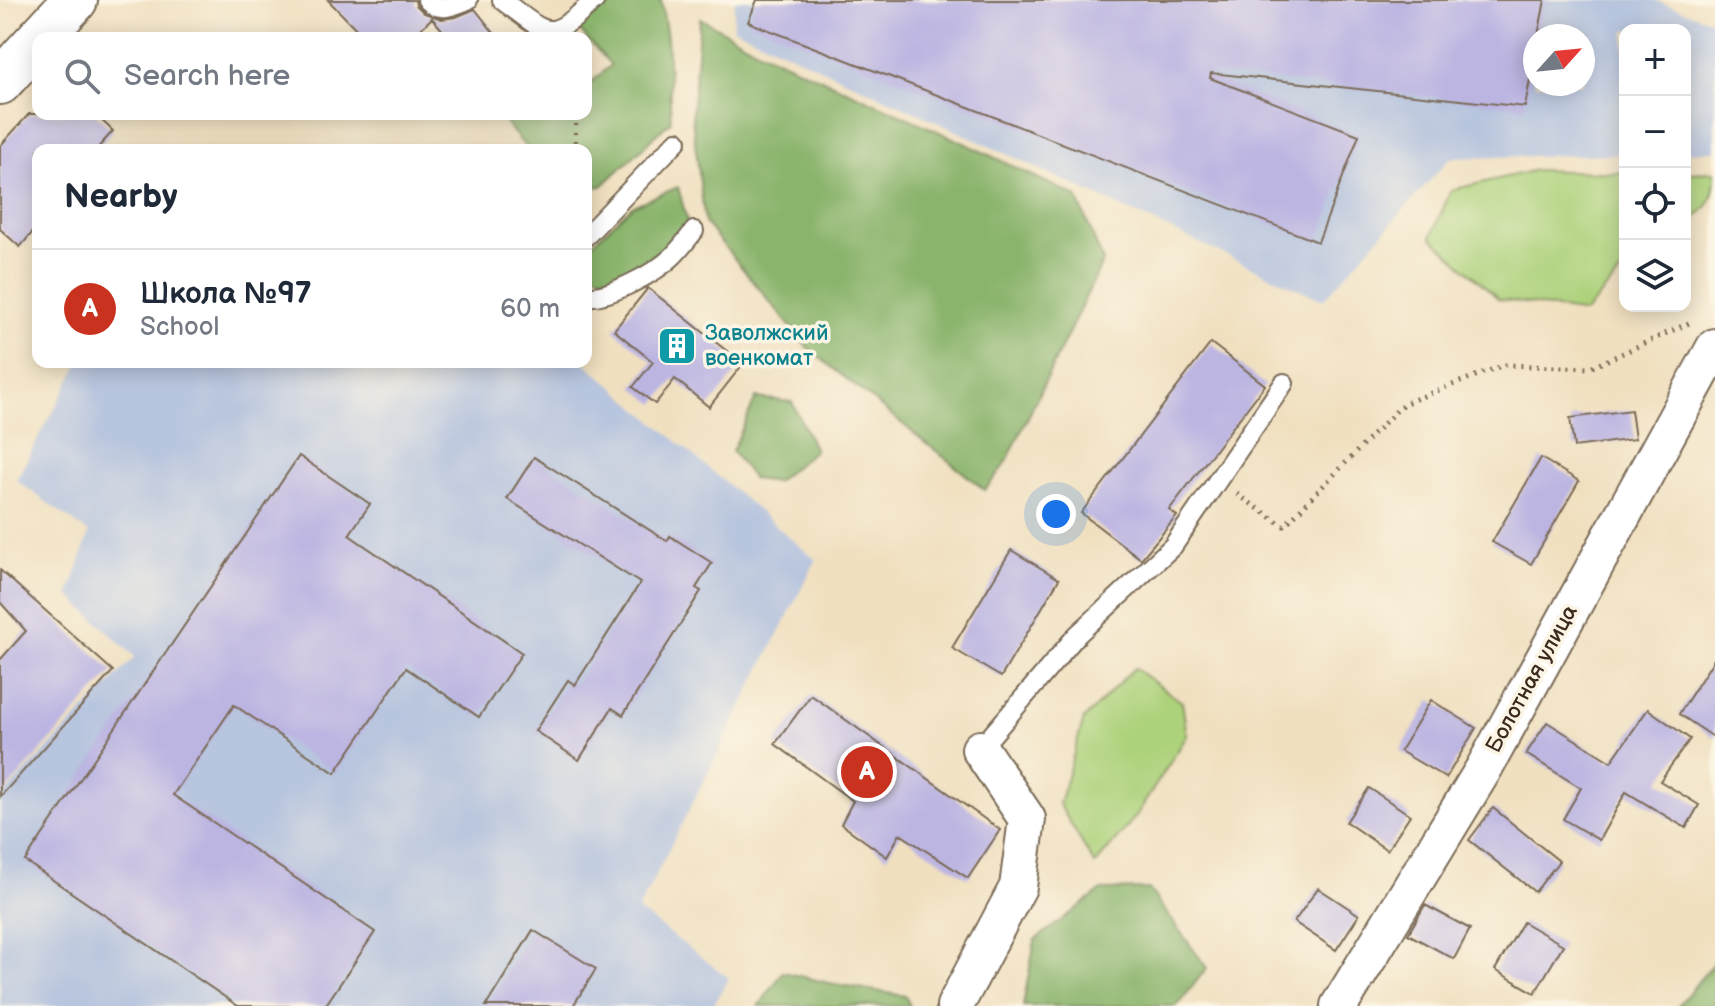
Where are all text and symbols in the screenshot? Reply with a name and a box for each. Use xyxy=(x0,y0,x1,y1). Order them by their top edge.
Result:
north arrow xyxy=(1523,24,1595,96)
map controls xyxy=(1619,24,1691,312)
button: + xyxy=(1619,24,1691,96)
search box xyxy=(32,32,592,120)
icon: search xyxy=(60,54,104,98)
text: Search here xyxy=(124,58,290,94)
button: − xyxy=(1619,96,1691,168)
button: locate xyxy=(1619,168,1691,240)
text: Nearby xyxy=(64,176,178,217)
button: layers xyxy=(1619,240,1691,312)
text: Школа №97 xyxy=(140,276,312,312)
text: A xyxy=(82,294,98,325)
text: 60 m xyxy=(500,294,560,325)
text: School xyxy=(140,312,219,343)
place label: Заволжский военкомат xyxy=(705,320,828,372)
building icon: Заволжский военкомат xyxy=(656,325,698,367)
your location xyxy=(1036,494,1076,534)
street label: Болотная улица xyxy=(1480,600,1584,758)
pin: A xyxy=(841,742,893,802)

